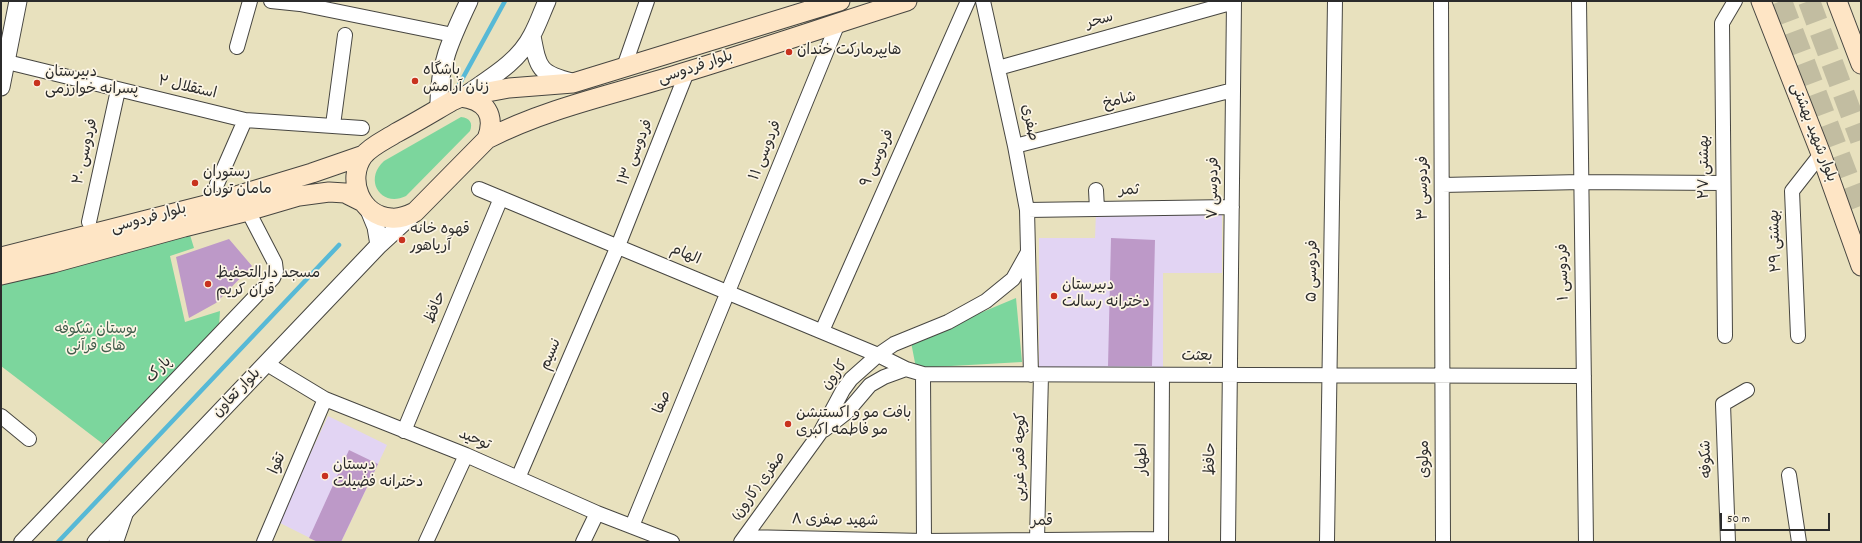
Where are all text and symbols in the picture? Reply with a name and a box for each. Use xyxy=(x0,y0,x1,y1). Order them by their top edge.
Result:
street label: سحر xyxy=(1084,10,1116,34)
place label: هایپرمارکت خندان xyxy=(797,43,901,61)
marker: هایپرمارکت خندان xyxy=(784,47,794,57)
street label: بلوار فردوسی xyxy=(656,48,736,90)
place label: باشگاه زنان آرامش xyxy=(423,63,489,98)
place label: دبیرستان پسرانه خوارزمی xyxy=(45,65,138,100)
street label: استقلال ۲ xyxy=(156,74,218,104)
marker: باشگاه زنان آرامش xyxy=(410,76,420,86)
marker: دبیرستان پسرانه خوارزمی xyxy=(32,78,42,88)
street label: بلوار شهید بهشتی xyxy=(1785,81,1839,185)
street label: شامخ xyxy=(1101,89,1139,115)
street label: صفری xyxy=(1015,103,1041,143)
street label: فردوسی ۲۰ xyxy=(71,117,103,187)
street label: فردوسی ۱۳ xyxy=(616,117,658,189)
street label: فردوسی ۱۱ xyxy=(747,118,787,184)
street label: فردوسی ۹ xyxy=(858,127,900,191)
street label: بهشتی ۲۷ xyxy=(1697,135,1715,199)
street label: فردوسی ۳ xyxy=(1416,156,1434,220)
street label: فردوسی ۷ xyxy=(1205,157,1225,219)
place label: رستوران مامان توران xyxy=(203,165,272,200)
marker: رستوران مامان توران xyxy=(190,178,200,188)
street label: ثمر xyxy=(1119,183,1139,201)
street label: بلوار فردوسی xyxy=(109,201,189,239)
street label: بهشتی ۲۹ xyxy=(1767,209,1787,273)
place label: قهوه خانه آریاهور xyxy=(410,222,470,257)
marker: قهوه خانه آریاهور xyxy=(397,235,407,245)
street label: فردوسی ۵ xyxy=(1304,240,1324,302)
street label: الهام xyxy=(667,242,703,270)
street label: فردوسی ۱ xyxy=(1555,243,1575,301)
place label: مسجد دارالتحفیظ قرآن کریم xyxy=(216,266,320,301)
place label: دبیرستان دخترانه رسالت xyxy=(1062,278,1150,313)
marker: مسجد دارالتحفیظ قرآن کریم xyxy=(203,279,213,289)
street label: حافظ xyxy=(422,289,452,327)
marker: دبیرستان دخترانه رسالت xyxy=(1049,291,1059,301)
park label: بوستان شکوفه های قرآنی xyxy=(55,322,137,357)
street label: نسیم xyxy=(537,336,567,374)
street label: بعثت xyxy=(1181,349,1213,367)
street label: پارک xyxy=(143,354,177,388)
street label: کارون xyxy=(819,358,853,394)
street label: بلوار تعاون xyxy=(210,366,266,422)
street label: صفا xyxy=(651,389,677,417)
place label: بافت مو و اکستنشن مو فاطمه اکبری xyxy=(796,406,911,441)
street label: کوچه قمر غربی xyxy=(1012,412,1032,502)
marker: بافت مو و اکستنشن مو فاطمه اکبری xyxy=(783,419,793,429)
street label: توحید xyxy=(455,426,493,456)
street label: مولوی xyxy=(1417,440,1435,478)
street label: شکوفه xyxy=(1698,440,1718,478)
street label: حافظ xyxy=(1203,442,1221,476)
street label: اطهار xyxy=(1135,443,1153,475)
street label: صفری (کارون) xyxy=(729,449,791,525)
street label: تقوا xyxy=(267,451,291,477)
place label: دبستان دخترانه فضیلت xyxy=(333,458,423,493)
marker: دبستان دخترانه فضیلت xyxy=(320,471,330,481)
scale bar xyxy=(1722,505,1832,531)
text: 50 m xyxy=(1727,511,1750,528)
street label: شهید صفری ۸ xyxy=(791,512,879,532)
street label: قمر xyxy=(1031,514,1053,532)

